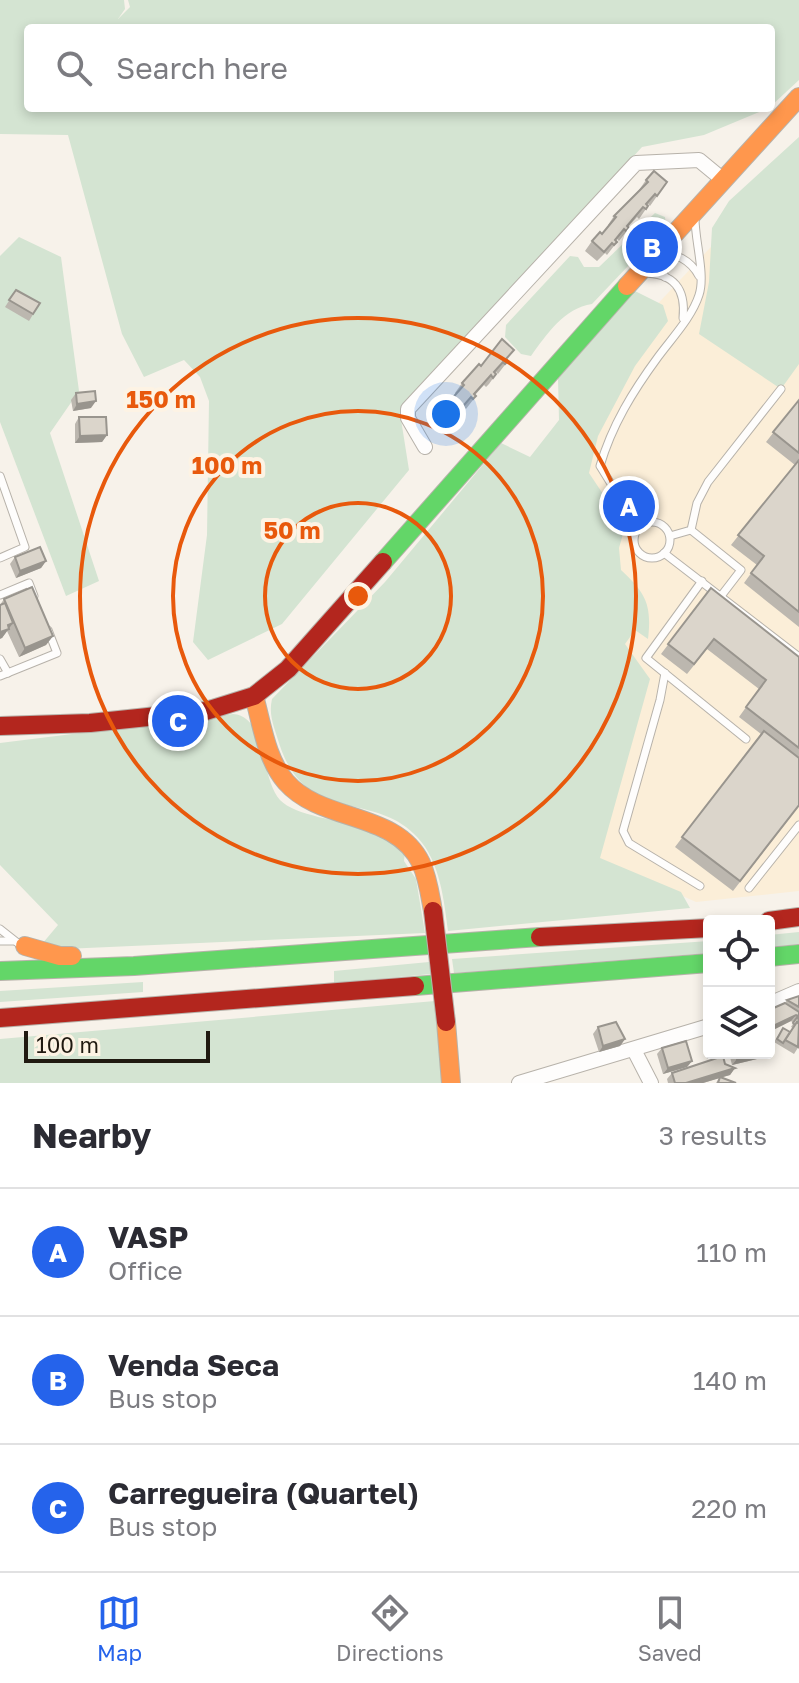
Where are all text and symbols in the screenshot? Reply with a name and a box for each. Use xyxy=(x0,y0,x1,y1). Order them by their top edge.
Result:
search box xyxy=(24,24,775,112)
icon: search xyxy=(52,46,96,90)
text: Search here xyxy=(116,50,288,86)
pin: B xyxy=(626,217,678,277)
text: 150 m xyxy=(126,384,196,413)
your location xyxy=(426,394,466,434)
text: 100 m xyxy=(192,450,262,479)
pin: A xyxy=(603,476,655,536)
text: 50 m xyxy=(263,515,321,544)
centre of rings xyxy=(344,582,372,610)
pin: C xyxy=(152,691,204,751)
map controls xyxy=(703,915,775,1059)
button: locate xyxy=(703,915,775,987)
button: layers xyxy=(703,987,775,1059)
scale bar xyxy=(24,1027,210,1063)
text: 100 m xyxy=(36,1031,99,1058)
text: Nearby xyxy=(32,1115,152,1155)
text: 3 results xyxy=(659,1120,767,1151)
text: VASP xyxy=(108,1219,188,1255)
text: A xyxy=(49,1237,67,1268)
text: 110 m xyxy=(696,1237,767,1268)
text: Office xyxy=(108,1255,183,1286)
text: Venda Seca xyxy=(108,1347,279,1383)
text: B xyxy=(49,1365,67,1396)
text: 140 m xyxy=(693,1365,767,1396)
text: Bus stop xyxy=(108,1383,217,1414)
text: Carregueira (Quartel) xyxy=(108,1475,419,1511)
text: C xyxy=(49,1493,67,1524)
text: 220 m xyxy=(691,1493,767,1524)
text: Bus stop xyxy=(108,1511,217,1542)
tab: Map xyxy=(97,1591,142,1666)
tab: Directions xyxy=(336,1591,444,1666)
tab: Saved xyxy=(638,1591,702,1666)

